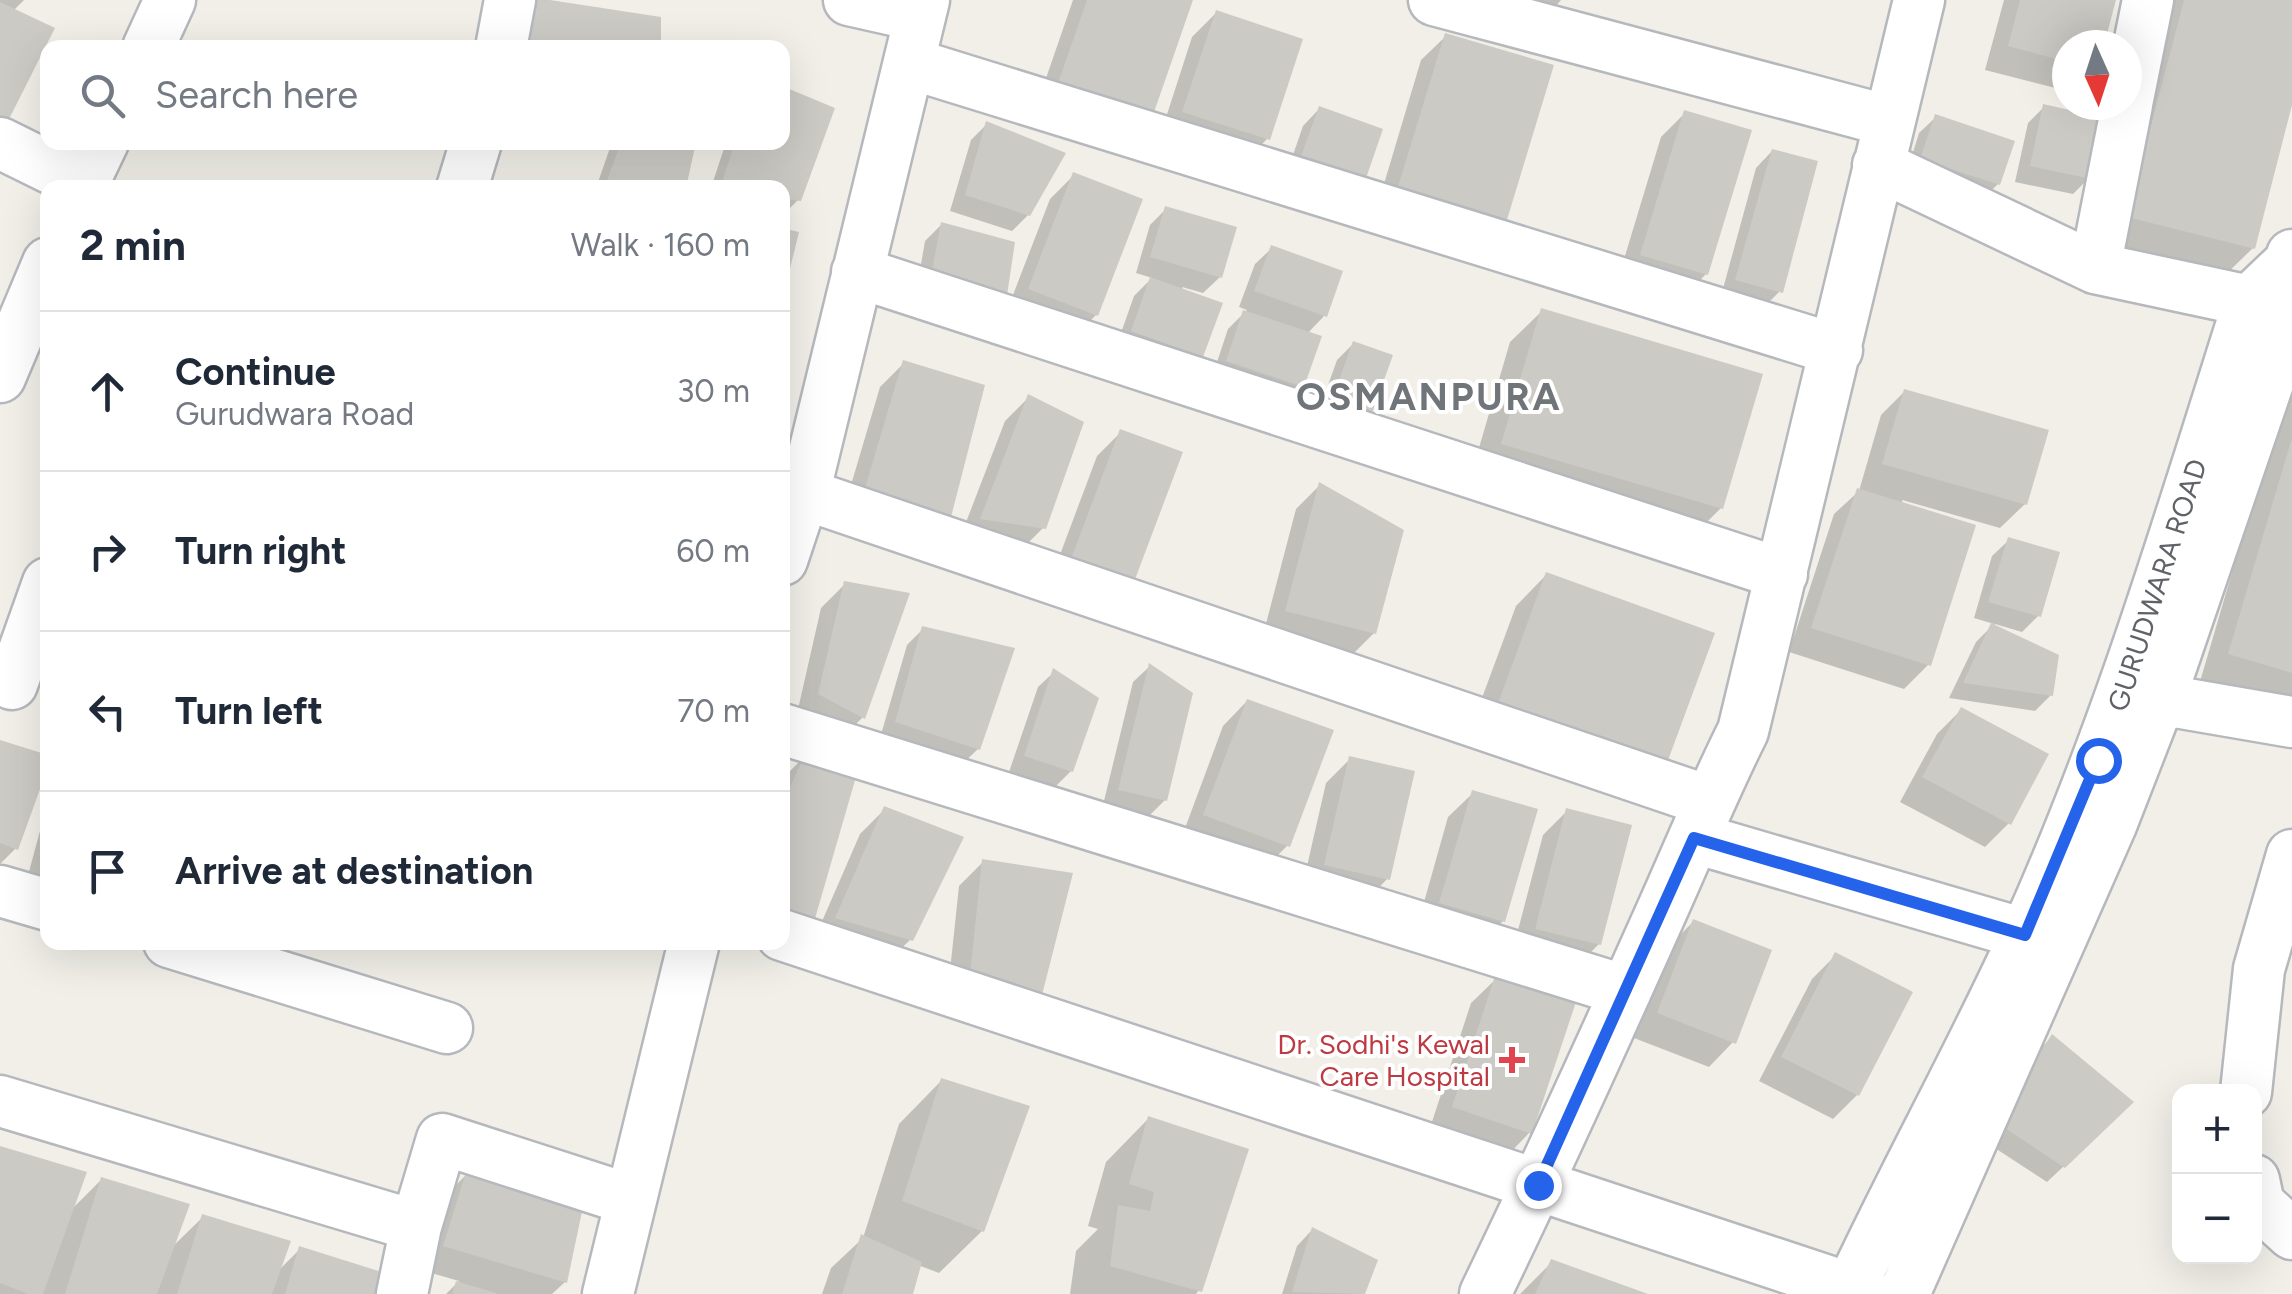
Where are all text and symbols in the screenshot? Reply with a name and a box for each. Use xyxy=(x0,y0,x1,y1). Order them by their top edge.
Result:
north arrow xyxy=(2052,30,2142,120)
search box xyxy=(40,40,790,150)
icon: search xyxy=(75,68,130,123)
text: Search here xyxy=(155,72,358,118)
text: 2 min xyxy=(80,220,186,271)
text: Walk · 160 m xyxy=(571,226,750,264)
text: Continue xyxy=(175,349,336,395)
icon: ahead xyxy=(80,364,135,419)
text: 30 m xyxy=(677,372,750,410)
district label: OSMANPURA xyxy=(1296,374,1562,420)
text: Gurudwara Road xyxy=(175,395,414,433)
street label: GURUDWARA ROAD xyxy=(2100,455,2214,715)
icon: right xyxy=(80,524,135,579)
text: Turn right xyxy=(175,528,347,574)
text: 60 m xyxy=(676,532,750,570)
icon: left xyxy=(80,684,135,739)
text: Turn left xyxy=(175,688,323,734)
text: 70 m xyxy=(677,692,750,730)
route start xyxy=(2076,738,2122,784)
icon: arrive xyxy=(80,844,135,899)
text: Arrive at destination xyxy=(175,848,533,894)
place label: Dr. Sodhi's Kewal Care Hospital xyxy=(1277,1027,1490,1093)
marker: Dr. Sodhi's Kewal Care Hospital xyxy=(1499,1047,1525,1073)
map controls xyxy=(2172,1084,2262,1264)
button: + xyxy=(2172,1084,2262,1174)
route end xyxy=(1516,1163,1562,1209)
button: − xyxy=(2172,1174,2262,1264)

